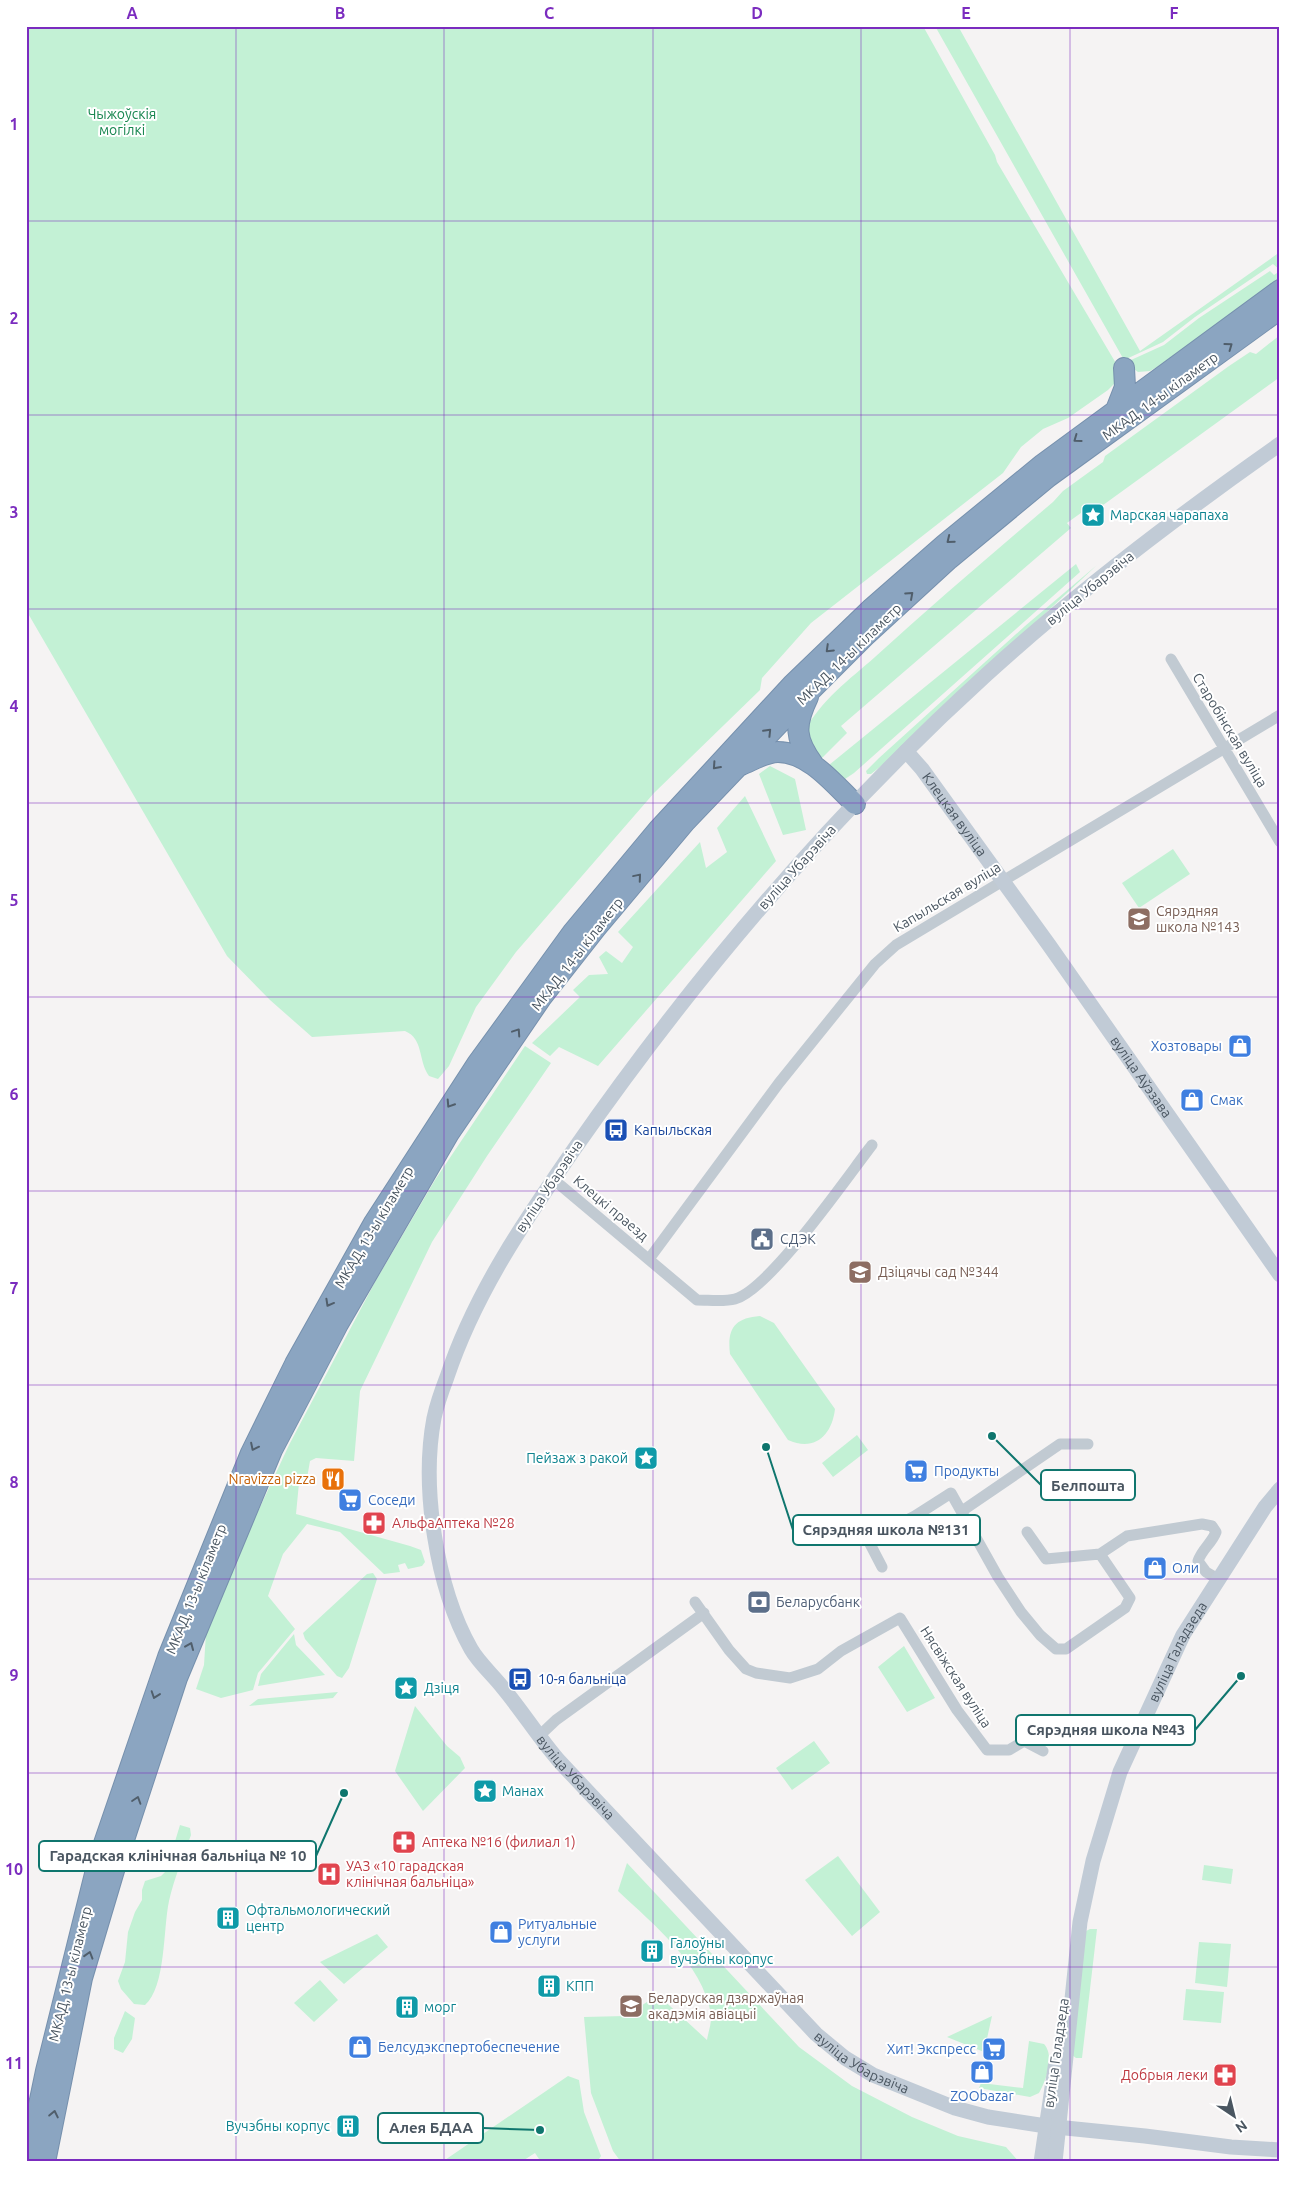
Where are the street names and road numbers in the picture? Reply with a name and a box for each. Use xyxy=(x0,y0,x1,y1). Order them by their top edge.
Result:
street label: МКАД, 14-ы кіламетр xyxy=(1099,349,1221,443)
street label: вуліца Убарэвіча xyxy=(1043,548,1137,628)
street label: МКАД, 14-ы кіламетр xyxy=(793,600,905,708)
street label: Старобінская вуліца xyxy=(1189,670,1271,790)
street label: Клецкая вуліца xyxy=(919,769,990,859)
street label: вуліца Убарэвіча xyxy=(755,821,839,913)
street label: Капыльская вуліца xyxy=(890,859,1004,935)
street label: МКАД, 14-ы кіламетр xyxy=(528,894,626,1014)
street label: вуліца Аўэзава xyxy=(1107,1033,1175,1121)
street label: вуліца Убарэвіча xyxy=(512,1137,586,1235)
street label: МКАД, 13-ы кіламетр xyxy=(331,1163,417,1291)
street label: Клецкі праезд xyxy=(570,1172,652,1244)
street label: МКАД, 13-ы кіламетр xyxy=(163,1522,229,1656)
street label: вуліца Галадзеда xyxy=(1145,1599,1210,1705)
street label: Нясвіжская вуліца xyxy=(917,1623,995,1731)
street label: вуліца Убарэвіча xyxy=(533,1732,618,1823)
street label: МКАД, 13-ы кіламетр xyxy=(45,1905,95,2043)
street label: вуліца Галадзеда xyxy=(1040,1997,1072,2109)
street label: вуліца Убарэвіча xyxy=(811,2028,911,2097)

